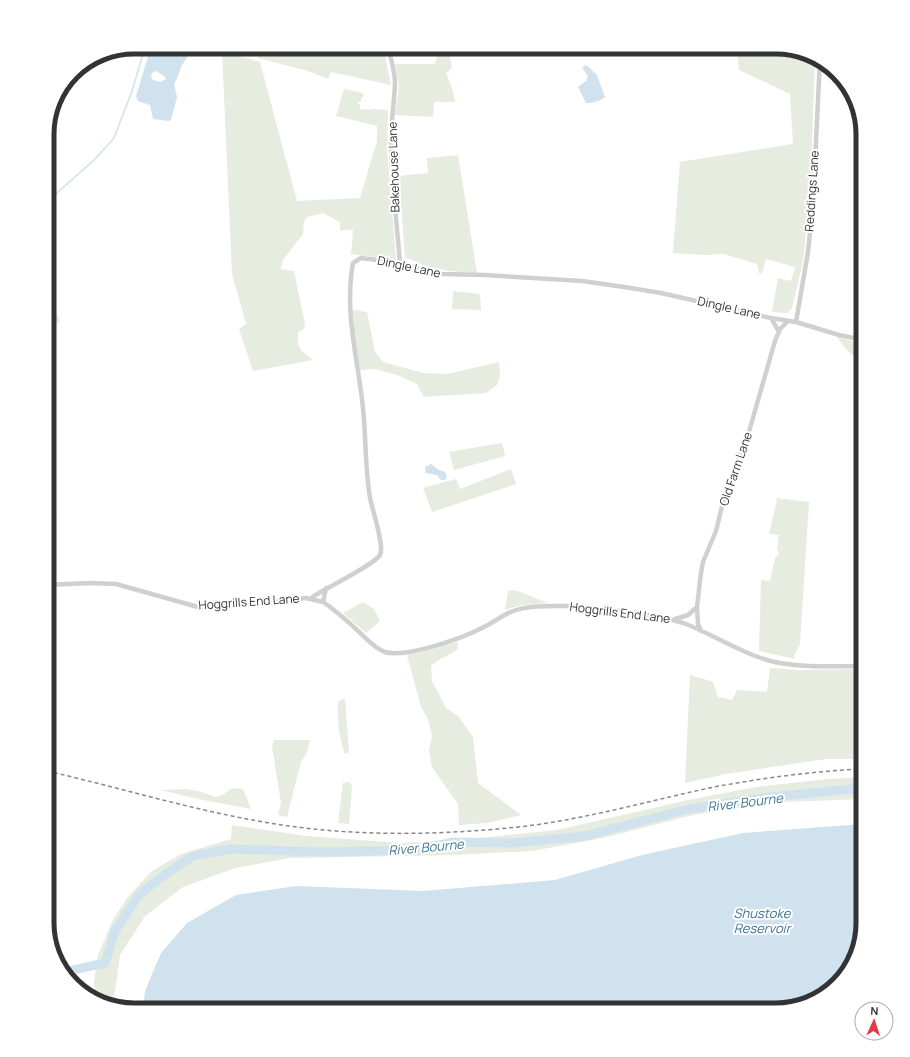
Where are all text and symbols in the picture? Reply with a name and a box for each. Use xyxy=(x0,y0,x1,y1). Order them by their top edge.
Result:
street label: Bakehouse Lane xyxy=(383,121,404,213)
street label: Reddings Lane xyxy=(800,150,823,232)
street label: Dingle Lane xyxy=(376,252,442,281)
street label: Dingle Lane xyxy=(696,292,762,323)
street label: Old Farm Lane xyxy=(715,430,756,508)
street label: Hoggrills End Lane xyxy=(198,589,300,614)
street label: Hoggrills End Lane xyxy=(569,598,671,627)
water label: River Bourne xyxy=(706,788,785,816)
water label: River Bourne xyxy=(387,835,466,859)
water label: Shustoke Reservoir xyxy=(734,904,793,937)
north arrow xyxy=(854,1001,894,1041)
text: N xyxy=(870,1003,879,1018)

